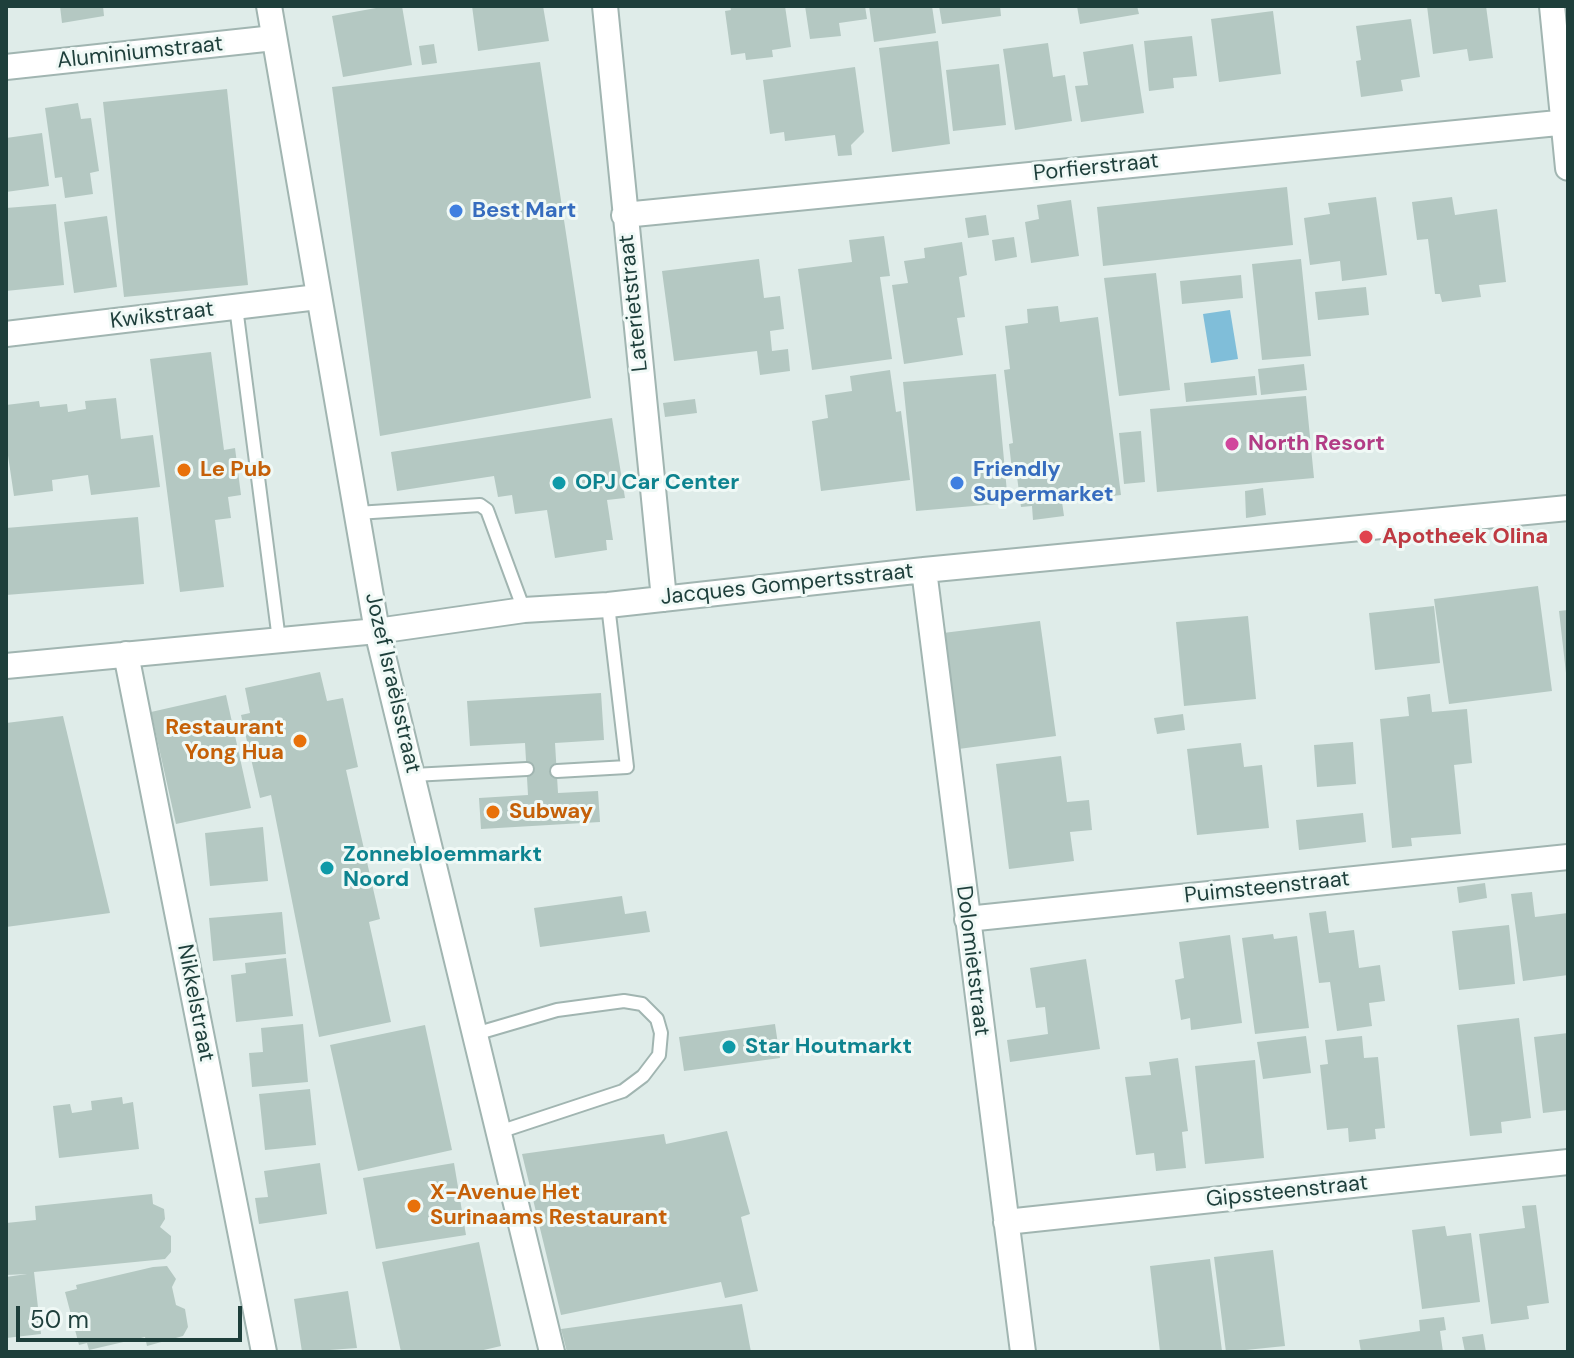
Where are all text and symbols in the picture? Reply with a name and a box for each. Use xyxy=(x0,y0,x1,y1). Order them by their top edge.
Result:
street label: Aluminiumstraat xyxy=(56,31,224,75)
street label: Porfierstraat xyxy=(1032,148,1160,188)
place label: Best Mart xyxy=(472,198,576,224)
marker: Best Mart xyxy=(447,202,465,220)
street label: Laterietstraat xyxy=(614,233,654,373)
street label: Kwikstraat xyxy=(109,297,215,335)
place label: North Resort xyxy=(1248,431,1385,457)
marker: North Resort xyxy=(1223,435,1241,453)
place label: Le Pub xyxy=(200,457,272,483)
place label: Friendly Supermarket xyxy=(973,457,1113,508)
marker: Le Pub xyxy=(175,461,193,479)
place label: OPJ Car Center xyxy=(575,470,739,496)
marker: OPJ Car Center xyxy=(550,474,568,492)
marker: Friendly Supermarket xyxy=(948,474,966,492)
place label: Apotheek Olina xyxy=(1382,524,1548,550)
marker: Apotheek Olina xyxy=(1357,528,1375,546)
street label: Jacques Gompertsstraat xyxy=(659,559,915,611)
street label: Jozef Israëlsstraat xyxy=(358,590,426,776)
place label: Restaurant Yong Hua xyxy=(165,715,284,766)
marker: Restaurant Yong Hua xyxy=(291,732,309,750)
place label: Subway xyxy=(509,799,593,825)
marker: Subway xyxy=(484,803,502,821)
place label: Zonnebloemmarkt Noord xyxy=(343,842,542,894)
marker: Zonnebloemmarkt Noord xyxy=(318,859,336,877)
street label: Puimsteenstraat xyxy=(1183,866,1351,910)
street label: Dolomietstraat xyxy=(950,884,994,1038)
street label: Nikkelstraat xyxy=(171,942,219,1064)
place label: Star Houtmarkt xyxy=(745,1034,912,1060)
marker: Star Houtmarkt xyxy=(720,1038,738,1056)
street label: Gipssteenstraat xyxy=(1205,1170,1369,1214)
place label: X-Avenue Het Surinaams Restaurant xyxy=(430,1180,668,1232)
marker: X-Avenue Het Surinaams Restaurant xyxy=(405,1197,423,1215)
scale bar xyxy=(20,1290,246,1340)
text: 50 m xyxy=(30,1304,89,1335)

